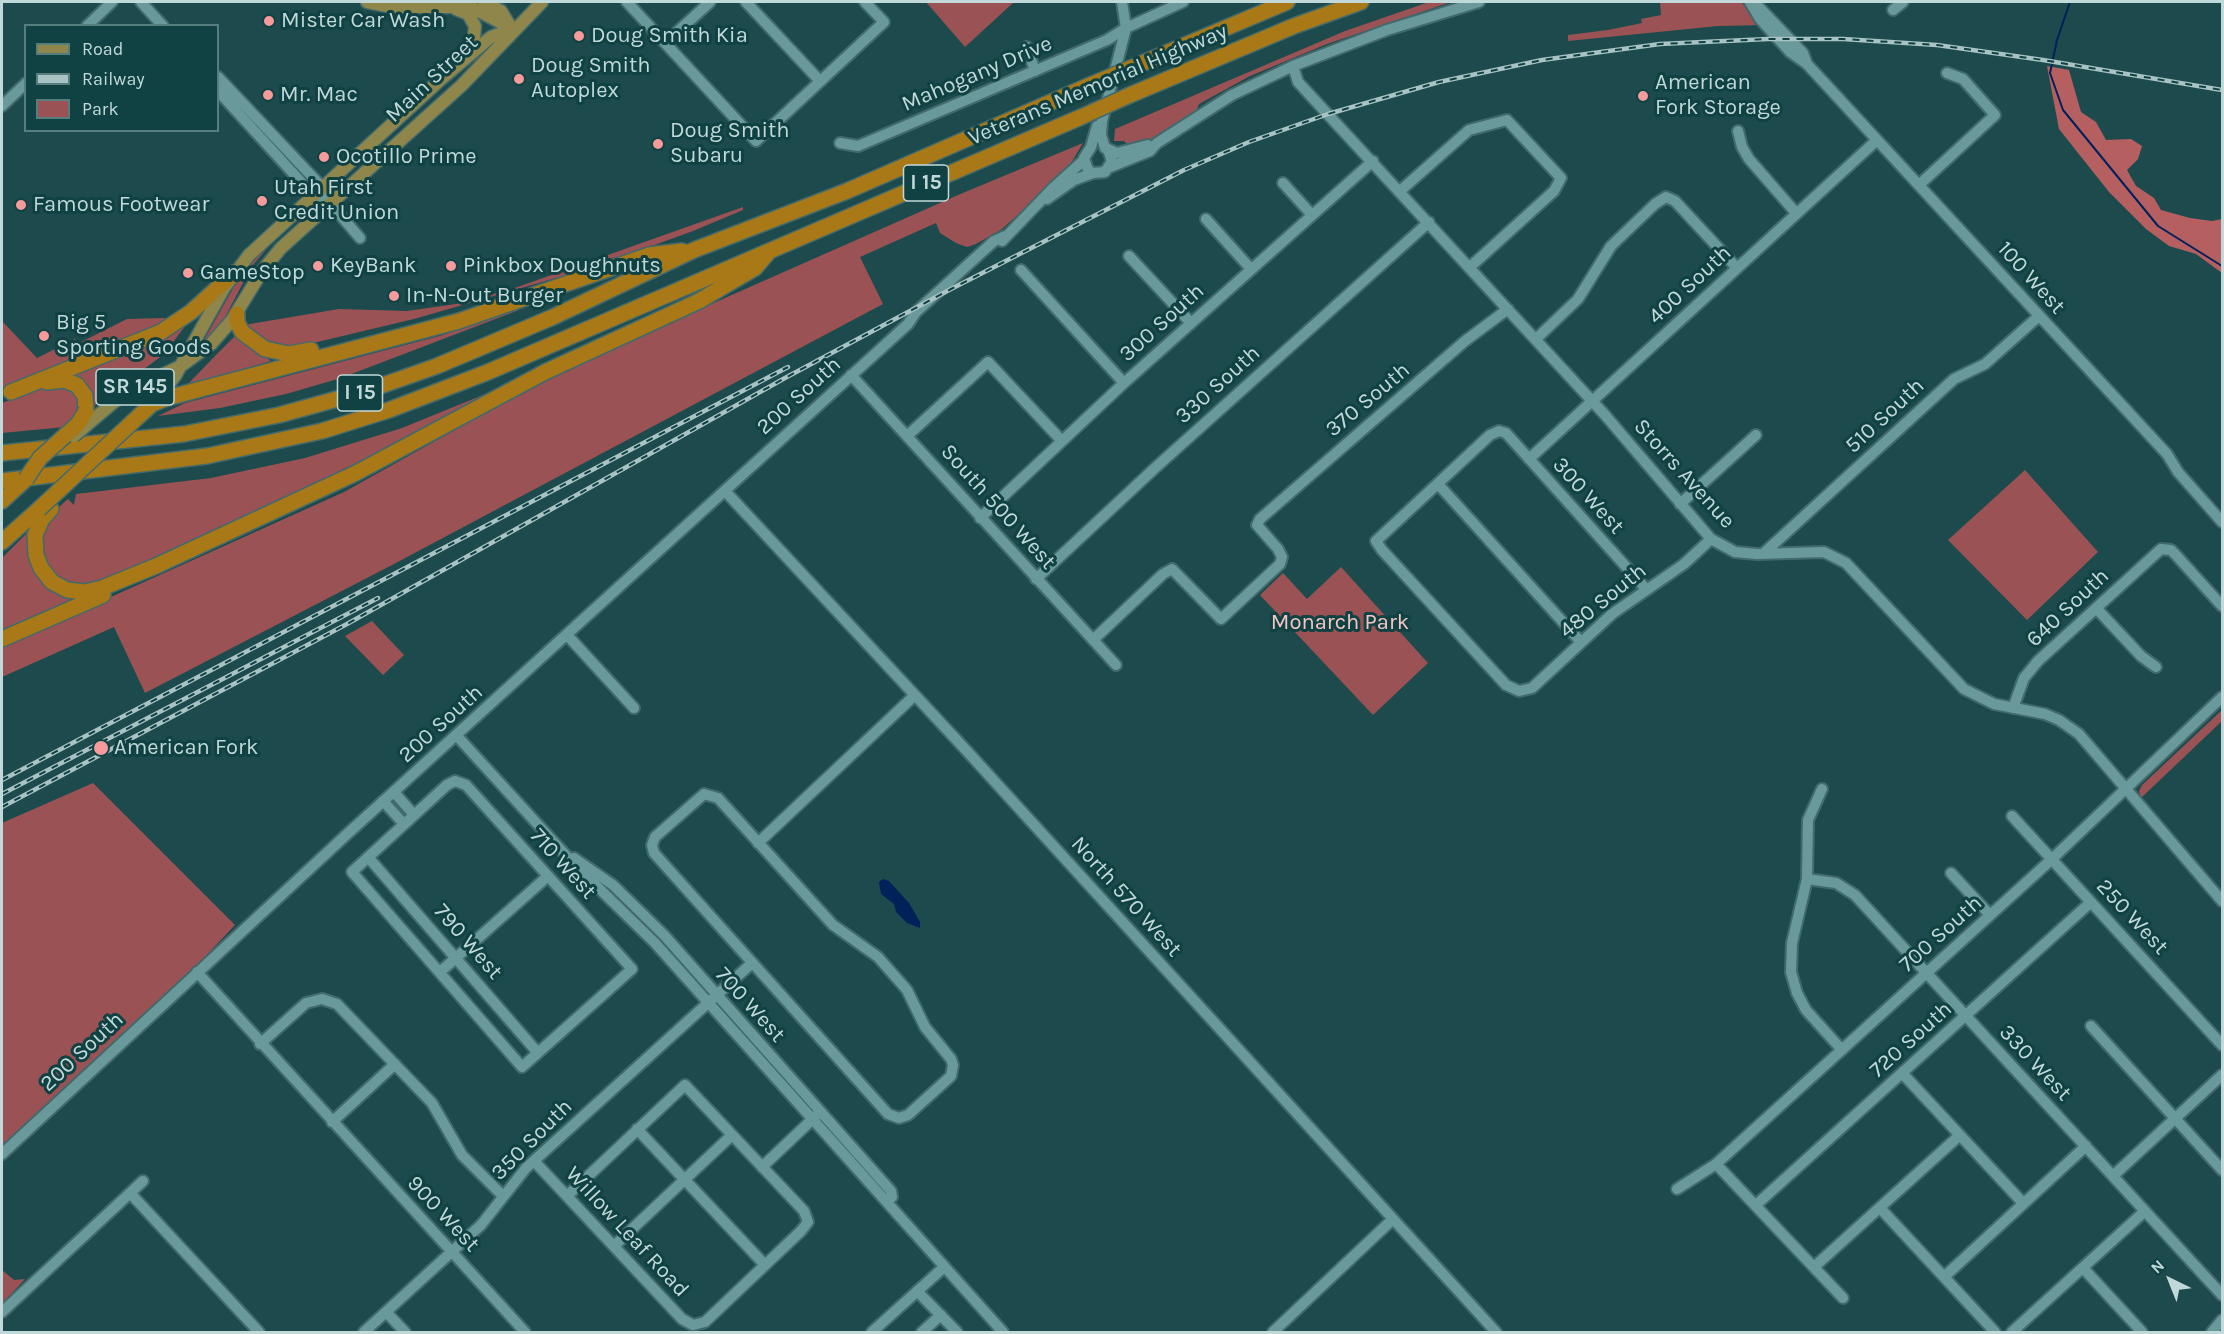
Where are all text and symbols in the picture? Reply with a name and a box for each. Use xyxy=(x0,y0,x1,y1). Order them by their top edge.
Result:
place label: Mister Car Wash xyxy=(281,8,445,34)
marker: Mister Car Wash xyxy=(262,14,276,28)
street label: Veterans Memorial Highway xyxy=(965,18,1231,152)
place label: Doug Smith Kia xyxy=(591,23,748,49)
legend xyxy=(24,24,219,132)
marker: Doug Smith Kia xyxy=(572,29,586,43)
street label: Main Street xyxy=(381,30,483,128)
street label: Mahogany Drive xyxy=(898,30,1056,118)
text: Road xyxy=(82,38,123,60)
place label: Doug Smith Autoplex xyxy=(531,53,650,104)
text: Railway xyxy=(82,68,145,90)
place label: American Fork Storage xyxy=(1655,70,1781,122)
marker: Doug Smith Autoplex xyxy=(512,72,526,86)
place label: Mr. Mac xyxy=(280,82,358,108)
marker: Mr. Mac xyxy=(261,88,275,102)
marker: American Fork Storage xyxy=(1636,89,1650,103)
text: Park xyxy=(82,98,119,120)
place label: Doug Smith Subaru xyxy=(670,118,789,170)
marker: Doug Smith Subaru xyxy=(651,137,665,151)
place label: Ocotillo Prime xyxy=(336,144,477,170)
marker: Ocotillo Prime xyxy=(317,150,331,164)
road number: I 15 xyxy=(904,165,948,201)
place label: Utah First Credit Union xyxy=(274,175,399,226)
place label: Famous Footwear xyxy=(33,192,209,218)
marker: Utah First Credit Union xyxy=(255,194,269,208)
marker: Famous Footwear xyxy=(14,198,28,212)
street label: 100 West xyxy=(1992,236,2070,320)
street label: 400 South xyxy=(1643,240,1737,330)
place label: KeyBank xyxy=(330,253,416,279)
place label: Pinkbox Doughnuts xyxy=(463,253,661,279)
marker: KeyBank xyxy=(311,259,325,273)
marker: Pinkbox Doughnuts xyxy=(444,259,458,273)
place label: GameStop xyxy=(200,260,305,286)
marker: GameStop xyxy=(181,266,195,280)
street label: 300 South xyxy=(1114,278,1210,368)
place label: In-N-Out Burger xyxy=(406,283,563,309)
marker: In-N-Out Burger xyxy=(387,289,401,303)
place label: Big 5 Sporting Goods xyxy=(56,310,211,362)
marker: Big 5 Sporting Goods xyxy=(37,329,51,343)
street label: 330 South xyxy=(1170,340,1266,430)
street label: 200 South xyxy=(751,351,847,441)
street label: 370 South xyxy=(1321,357,1415,443)
road number: SR 145 xyxy=(96,369,174,405)
street label: 510 South xyxy=(1840,373,1930,459)
road number: I 15 xyxy=(338,375,382,411)
street label: Storrs Avenue xyxy=(1628,414,1740,534)
street label: South 500 West xyxy=(935,439,1061,575)
street label: 300 West xyxy=(1547,452,1629,540)
street label: 480 South xyxy=(1554,558,1652,644)
street label: 640 South xyxy=(2021,563,2115,653)
park label: Monarch Park xyxy=(1271,610,1409,636)
street label: 200 South xyxy=(393,679,489,769)
place label: American Fork xyxy=(114,735,258,761)
marker: American Fork xyxy=(92,739,110,757)
street label: 710 West xyxy=(524,823,602,905)
street label: North 570 West xyxy=(1065,831,1187,963)
street label: 250 West xyxy=(2090,874,2174,960)
street label: 700 South xyxy=(1894,890,1988,978)
street label: 790 West xyxy=(428,899,508,985)
street label: 700 West xyxy=(709,962,791,1048)
street label: 720 South xyxy=(1864,996,1958,1084)
street label: 200 South xyxy=(35,1007,129,1097)
street label: 330 West xyxy=(1993,1019,2077,1107)
street label: 350 South xyxy=(486,1094,578,1186)
street label: Willow Leaf Road xyxy=(560,1161,694,1303)
street label: 900 West xyxy=(401,1171,485,1257)
north arrow xyxy=(2140,1250,2200,1310)
text: N xyxy=(2147,1256,2168,1277)

